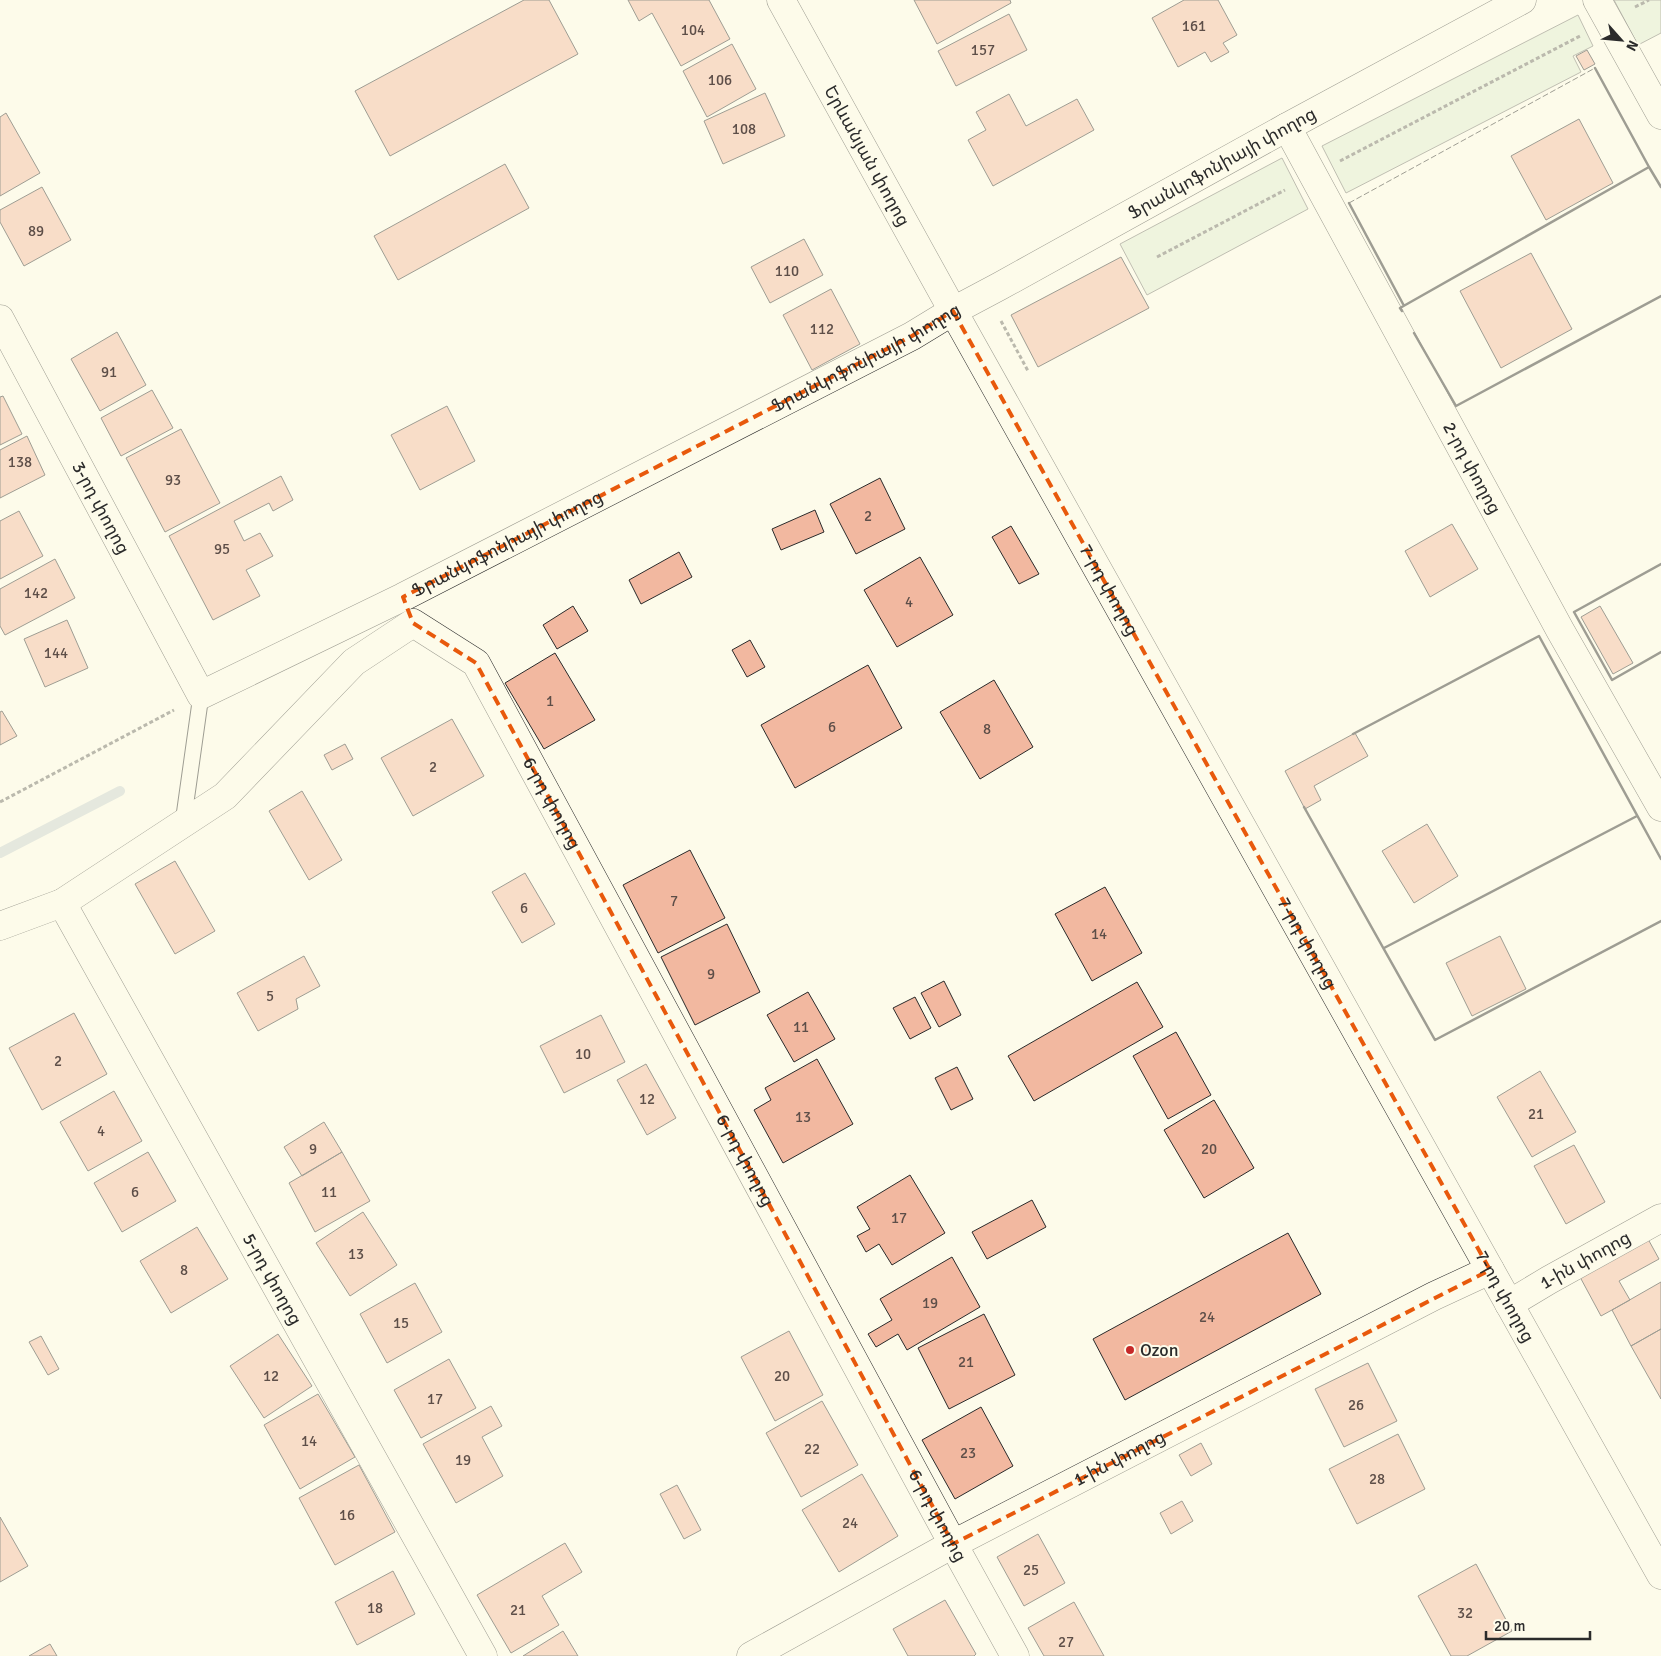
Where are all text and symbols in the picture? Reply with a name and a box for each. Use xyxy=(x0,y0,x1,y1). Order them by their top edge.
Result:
north arrow xyxy=(1596,15,1646,65)
house number: 161 xyxy=(1182,17,1206,35)
house number: 104 xyxy=(681,21,705,39)
text: N xyxy=(1622,37,1642,54)
house number: 157 xyxy=(971,41,995,59)
house number: 106 xyxy=(708,71,732,89)
street label: Երևանյան փողոց xyxy=(819,82,915,230)
street label: Ֆրանկոֆոնիայի փողոց xyxy=(1124,102,1320,224)
house number: 108 xyxy=(732,120,756,138)
house number: 89 xyxy=(28,222,44,240)
house number: 110 xyxy=(775,262,799,280)
street label: Ֆրանկոֆոնիայի փողոց xyxy=(768,298,964,417)
house number: 112 xyxy=(810,320,834,338)
house number: 91 xyxy=(101,363,117,381)
street label: 2-րդ փողոց xyxy=(1438,418,1506,518)
house number: 138 xyxy=(8,453,32,471)
street label: 3-րդ փողոց xyxy=(67,458,135,558)
house number: 93 xyxy=(165,471,181,489)
street label: Ֆրանկոֆոնիայի փողոց xyxy=(408,486,606,602)
house number: 2 xyxy=(864,507,872,525)
house number: 95 xyxy=(214,540,230,558)
street label: 7-րդ փողոց xyxy=(1075,540,1144,640)
house number: 142 xyxy=(24,584,48,602)
house number: 4 xyxy=(905,593,913,611)
house number: 144 xyxy=(44,644,68,662)
house number: 1 xyxy=(546,692,554,710)
house number: 6 xyxy=(828,718,836,736)
house number: 8 xyxy=(983,720,991,738)
street label: 6-րդ փողոց xyxy=(518,753,586,853)
house number: 2 xyxy=(429,758,437,776)
house number: 7 xyxy=(670,892,678,910)
street label: 7-րդ փողոց xyxy=(1273,893,1342,993)
house number: 6 xyxy=(520,899,528,917)
house number: 14 xyxy=(1091,925,1107,943)
house number: 9 xyxy=(707,965,715,983)
house number: 5 xyxy=(266,987,274,1005)
house number: 11 xyxy=(793,1018,809,1036)
house number: 10 xyxy=(575,1045,591,1063)
house number: 2 xyxy=(54,1052,62,1070)
house number: 12 xyxy=(639,1090,655,1108)
house number: 21 xyxy=(1528,1105,1544,1123)
house number: 13 xyxy=(795,1108,811,1126)
street label: 6-րդ փողոց xyxy=(711,1110,779,1210)
house number: 4 xyxy=(97,1122,105,1140)
house number: 9 xyxy=(309,1140,317,1158)
house number: 20 xyxy=(1201,1140,1217,1158)
house number: 6 xyxy=(131,1183,139,1201)
house number: 11 xyxy=(321,1183,337,1201)
house number: 17 xyxy=(891,1209,907,1227)
street label: 1-ին փողոց xyxy=(1536,1226,1634,1294)
street label: 5-րդ փողոց xyxy=(238,1229,307,1329)
house number: 13 xyxy=(348,1245,364,1263)
street label: 7-րդ փողոց xyxy=(1471,1247,1539,1346)
house number: 8 xyxy=(180,1261,188,1279)
house number: 19 xyxy=(922,1294,938,1312)
house number: 24 xyxy=(1199,1308,1215,1326)
house number: 15 xyxy=(393,1314,409,1332)
place label: Ozon xyxy=(1140,1339,1179,1361)
marker: Ozon xyxy=(1124,1344,1136,1356)
house number: 21 xyxy=(958,1353,974,1371)
house number: 12 xyxy=(263,1367,279,1385)
house number: 20 xyxy=(774,1367,790,1385)
house number: 17 xyxy=(427,1390,443,1408)
house number: 26 xyxy=(1348,1396,1364,1414)
street label: 1-ին փողոց xyxy=(1070,1426,1169,1491)
house number: 14 xyxy=(301,1432,317,1450)
house number: 22 xyxy=(804,1440,820,1458)
house number: 23 xyxy=(960,1444,976,1462)
house number: 19 xyxy=(455,1451,471,1469)
street label: 6-րդ փողոց xyxy=(904,1466,972,1566)
house number: 28 xyxy=(1369,1470,1385,1488)
house number: 16 xyxy=(339,1506,355,1524)
house number: 24 xyxy=(842,1514,858,1532)
house number: 25 xyxy=(1023,1561,1039,1579)
house number: 18 xyxy=(367,1599,383,1617)
house number: 21 xyxy=(510,1601,526,1619)
house number: 32 xyxy=(1457,1604,1473,1622)
scale bar xyxy=(1486,1608,1590,1640)
text: 20 m xyxy=(1494,1617,1525,1635)
house number: 27 xyxy=(1058,1633,1074,1651)

